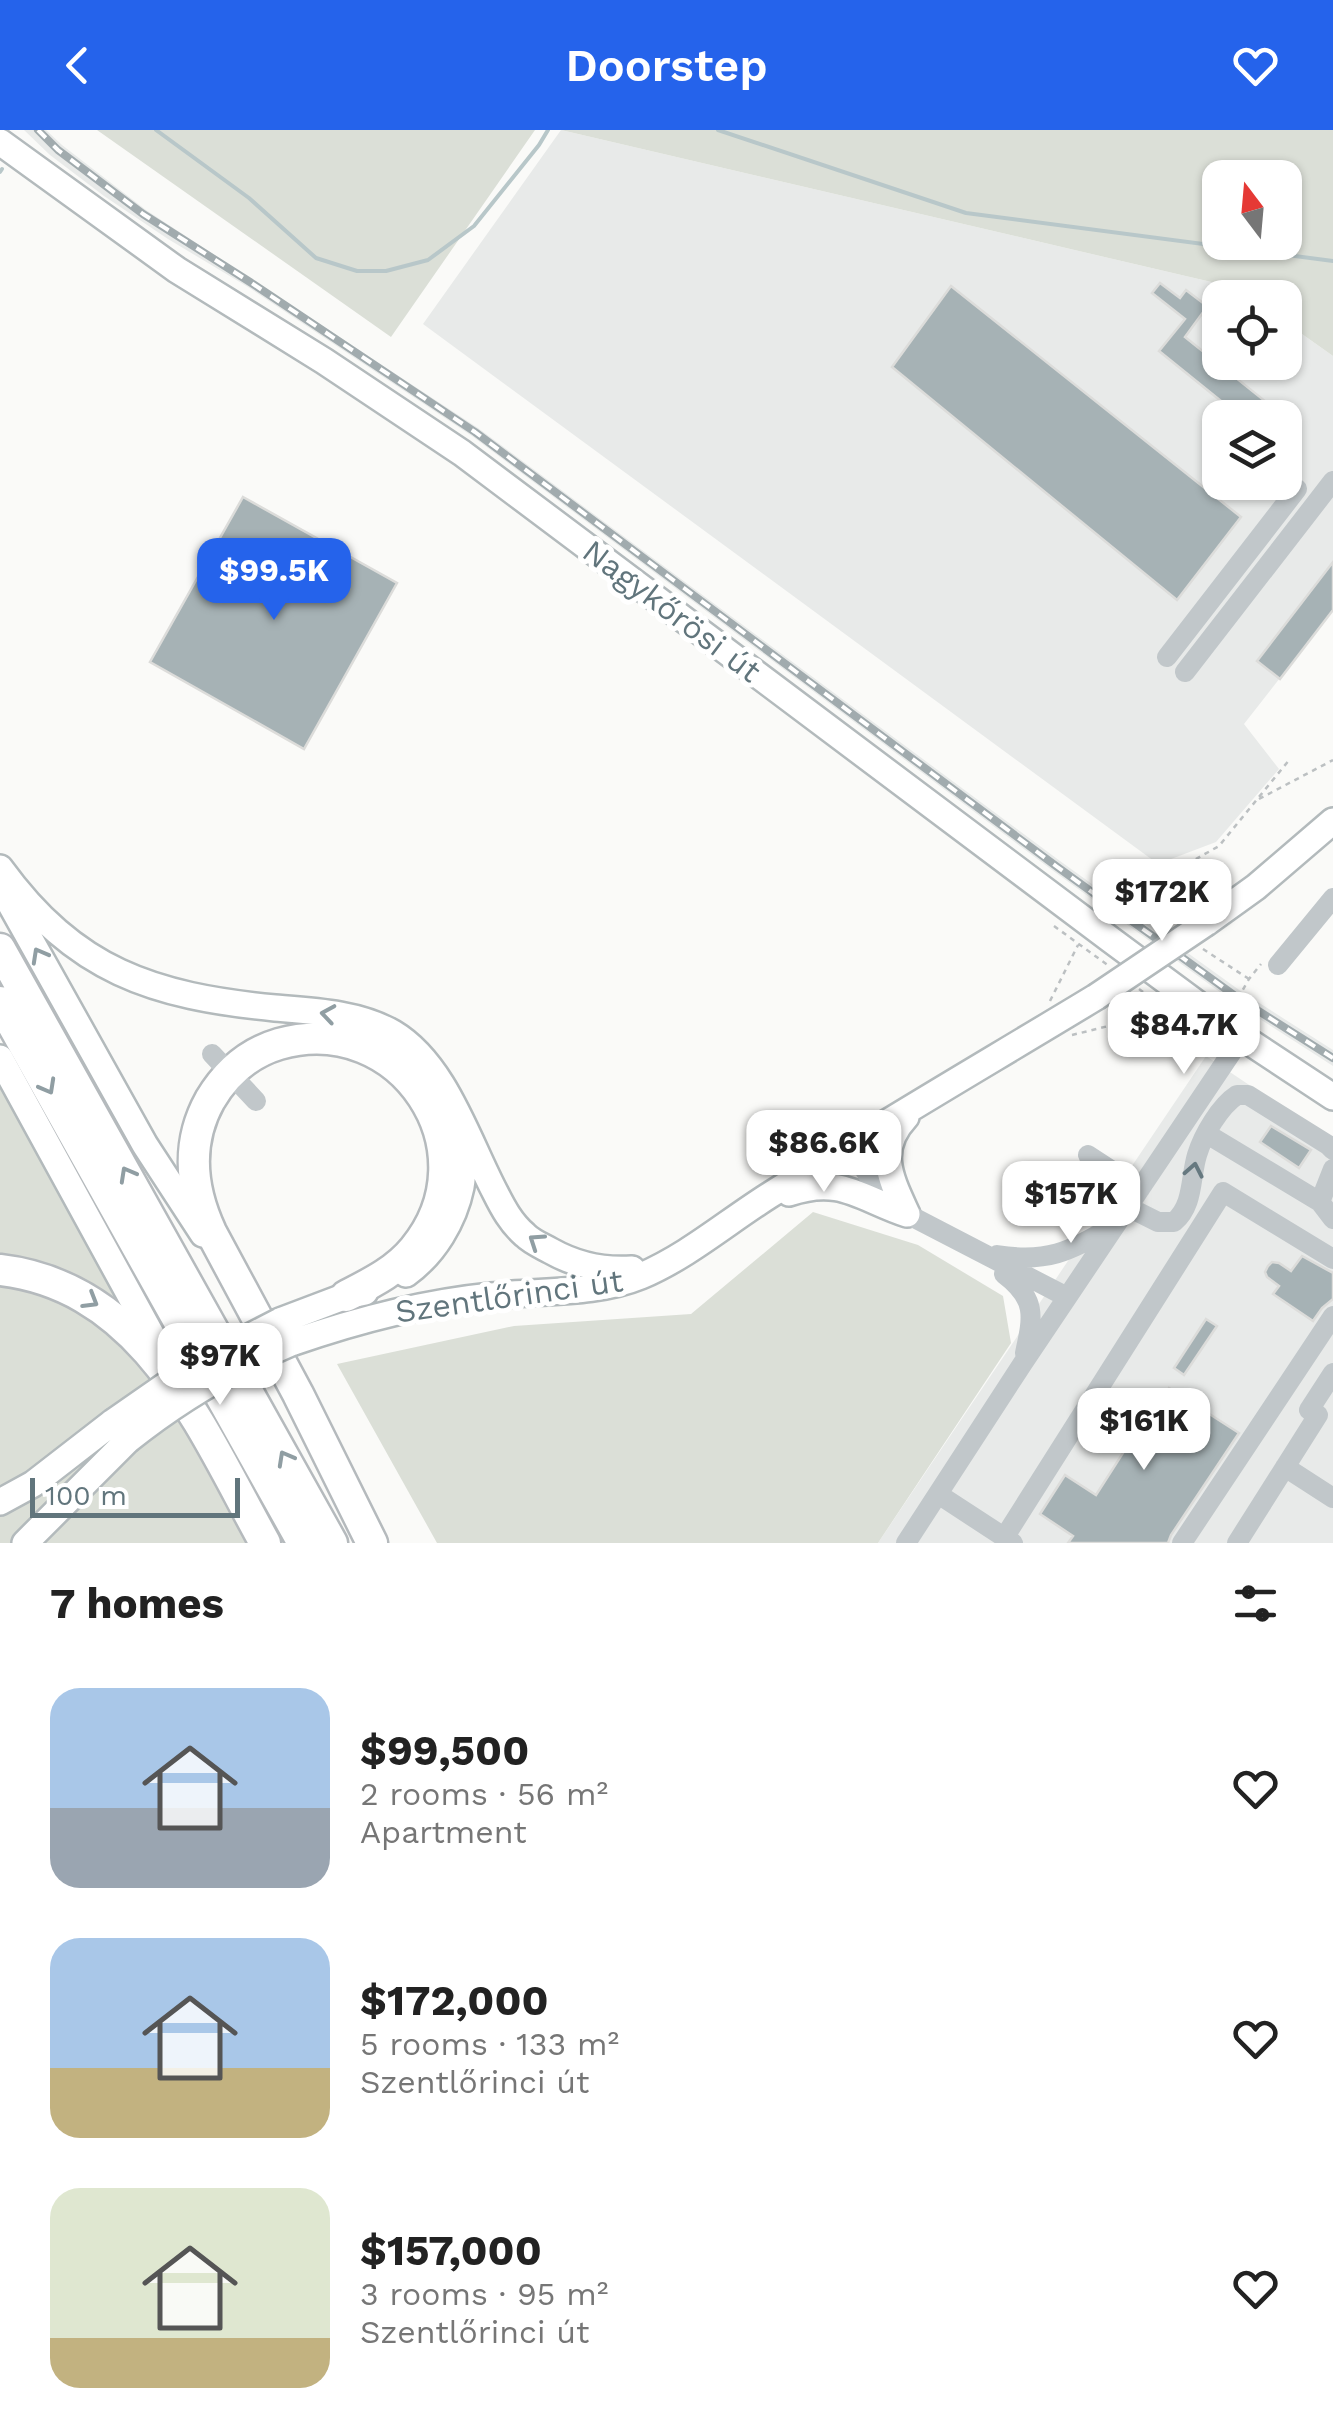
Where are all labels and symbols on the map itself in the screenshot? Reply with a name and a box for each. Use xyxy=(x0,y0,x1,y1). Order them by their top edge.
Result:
north arrow xyxy=(1202,160,1302,260)
street label: Nagykőrösi út xyxy=(576,532,768,690)
pin: $99.5K xyxy=(193,538,355,623)
pin: $172K xyxy=(1092,859,1232,944)
one-way arrow xyxy=(31,948,51,966)
pin: $84.7K xyxy=(1103,992,1265,1077)
one-way arrow xyxy=(319,1004,336,1025)
one-way arrow xyxy=(35,1076,55,1094)
pin: $86.6K xyxy=(743,1110,905,1195)
pin: $157K xyxy=(1001,1161,1141,1246)
one-way arrow xyxy=(1183,1161,1204,1178)
one-way arrow xyxy=(119,1167,139,1185)
one-way arrow xyxy=(528,1235,547,1253)
street label: Szentlőrinci út xyxy=(393,1261,625,1331)
one-way arrow xyxy=(80,1289,98,1309)
pin: $97K xyxy=(161,1323,279,1408)
pin: $161K xyxy=(1074,1388,1214,1473)
one-way arrow xyxy=(278,1450,298,1468)
scale bar xyxy=(30,1473,240,1518)

